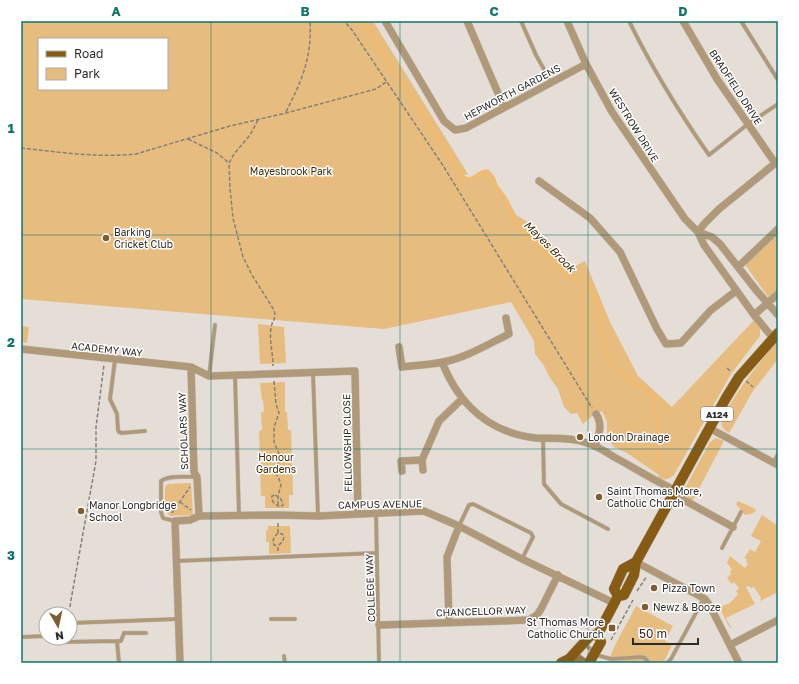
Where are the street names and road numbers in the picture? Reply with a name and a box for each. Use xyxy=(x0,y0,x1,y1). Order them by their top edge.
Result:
street label: BRADFIELD DRIVE xyxy=(707,47,765,127)
street label: HEPWORTH GARDENS xyxy=(462,61,562,123)
street label: WESTROW DRIVE xyxy=(607,86,661,164)
street label: ACADEMY WAY xyxy=(71,339,144,359)
street label: SCHOLARS WAY xyxy=(176,391,190,470)
street label: FELLOWSHIP CLOSE xyxy=(340,394,354,492)
road number: A124 xyxy=(701,407,733,421)
street label: CAMPUS AVENUE xyxy=(338,497,422,511)
street label: COLLEGE WAY xyxy=(363,553,377,622)
street label: CHANCELLOR WAY xyxy=(436,603,527,619)

